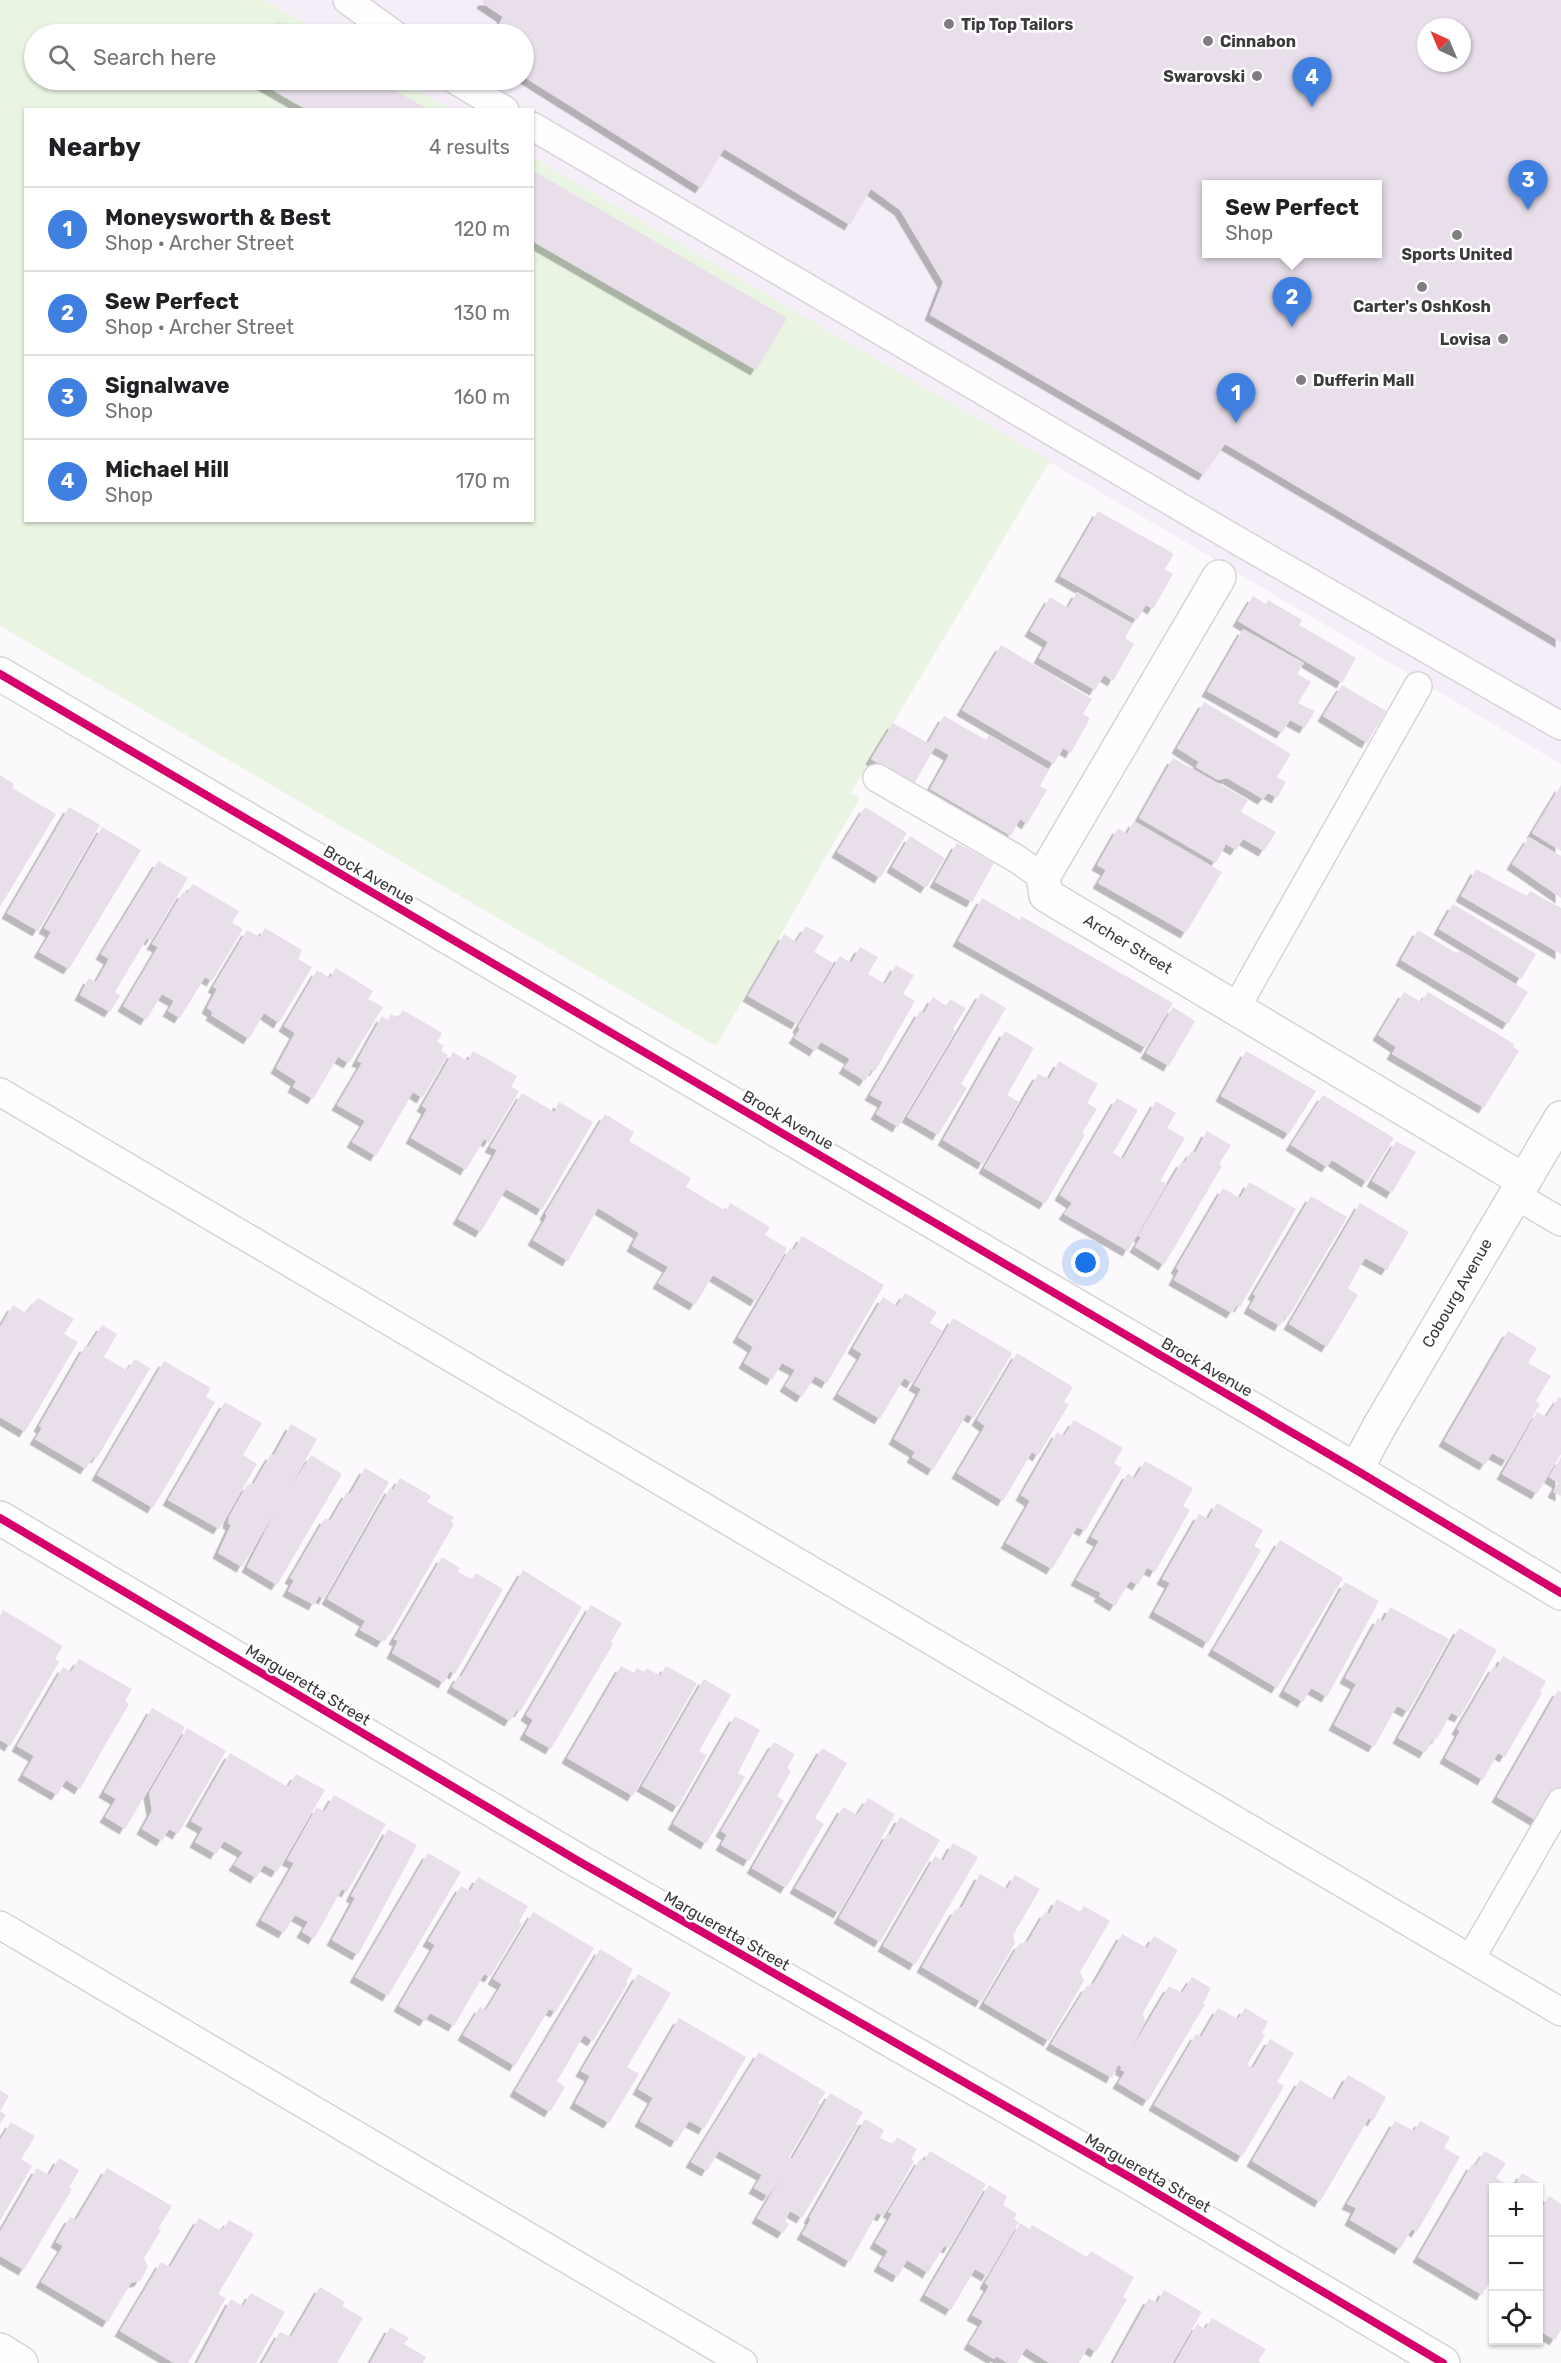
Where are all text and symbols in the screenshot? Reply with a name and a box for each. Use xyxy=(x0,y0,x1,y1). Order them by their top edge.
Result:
place label: Tip Top Tailors xyxy=(961,15,1074,34)
marker: Tip Top Tailors xyxy=(942,17,956,31)
north arrow xyxy=(1417,18,1471,72)
search box xyxy=(24,24,534,90)
place label: Cinnabon xyxy=(1220,32,1296,51)
marker: Cinnabon xyxy=(1201,34,1215,48)
icon: search xyxy=(45,41,78,74)
text: Search here xyxy=(93,44,216,71)
pin: 4 xyxy=(1292,57,1332,107)
place label: Swarovski xyxy=(1163,67,1245,86)
marker: Swarovski xyxy=(1250,69,1264,83)
text: Nearby xyxy=(48,132,141,163)
text: 4 results xyxy=(429,135,510,159)
pin: 3 xyxy=(1508,160,1547,210)
popup xyxy=(1202,180,1382,258)
text: Sew Perfect xyxy=(1225,194,1359,221)
text: Moneysworth & Best xyxy=(105,204,331,231)
text: 1 xyxy=(63,217,72,241)
text: 120 m xyxy=(454,217,510,241)
text: Shop xyxy=(1225,221,1273,245)
marker: Sports United xyxy=(1450,228,1464,242)
text: Shop · Archer Street xyxy=(105,231,294,255)
place label: Sports United xyxy=(1401,245,1513,264)
pin: 2 xyxy=(1272,278,1312,327)
marker: Carter's OshKosh xyxy=(1415,280,1429,294)
text: Sew Perfect xyxy=(105,288,239,315)
place label: Carter's OshKosh xyxy=(1353,297,1491,316)
text: 2 xyxy=(61,301,74,325)
text: 130 m xyxy=(454,301,510,325)
text: Shop · Archer Street xyxy=(105,315,294,339)
place label: Lovisa xyxy=(1440,330,1491,349)
marker: Lovisa xyxy=(1496,332,1510,346)
place label: Dufferin Mall xyxy=(1313,371,1414,390)
text: Signalwave xyxy=(105,372,230,399)
marker: Dufferin Mall xyxy=(1294,373,1308,387)
pin: 1 xyxy=(1216,374,1256,423)
text: 3 xyxy=(61,385,74,409)
text: 160 m xyxy=(454,385,510,409)
text: Shop xyxy=(105,399,153,423)
text: Michael Hill xyxy=(105,456,229,483)
text: 4 xyxy=(61,469,74,493)
text: 170 m xyxy=(456,469,510,493)
text: Shop xyxy=(105,483,153,507)
street label: Brock Avenue xyxy=(320,841,418,909)
street label: Archer Street xyxy=(1080,910,1176,978)
street label: Brock Avenue xyxy=(739,1086,837,1154)
street label: Cobourg Avenue xyxy=(1418,1235,1496,1351)
your location xyxy=(1071,1248,1100,1277)
street label: Brock Avenue xyxy=(1158,1333,1256,1401)
street label: Margueretta Street xyxy=(242,1640,374,1730)
street label: Margueretta Street xyxy=(661,1887,793,1975)
street label: Margueretta Street xyxy=(1082,2129,1214,2217)
map controls xyxy=(1489,2183,1543,2345)
button: + xyxy=(1489,2183,1543,2237)
button: − xyxy=(1489,2237,1543,2291)
button: locate xyxy=(1489,2291,1543,2345)

